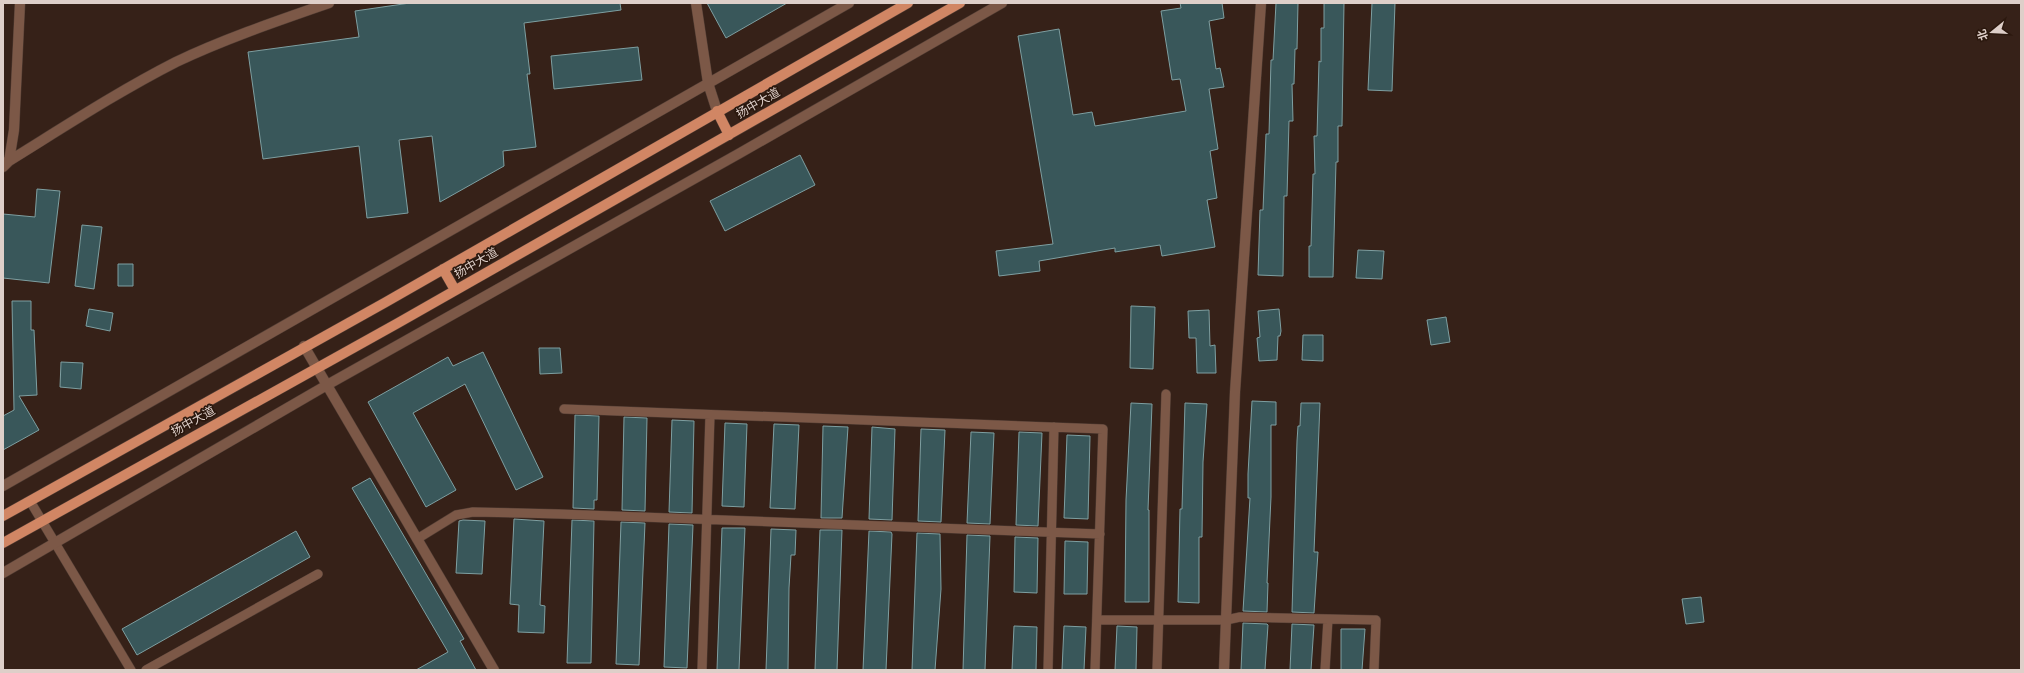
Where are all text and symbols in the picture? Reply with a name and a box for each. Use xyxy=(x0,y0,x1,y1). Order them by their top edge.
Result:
north arrow xyxy=(1972,12,2012,52)
text: 北 xyxy=(1974,28,1991,42)
street label: 扬中大道 xyxy=(733,84,783,122)
street label: 扬中大道 xyxy=(451,244,501,282)
street label: 扬中大道 xyxy=(168,402,218,440)

